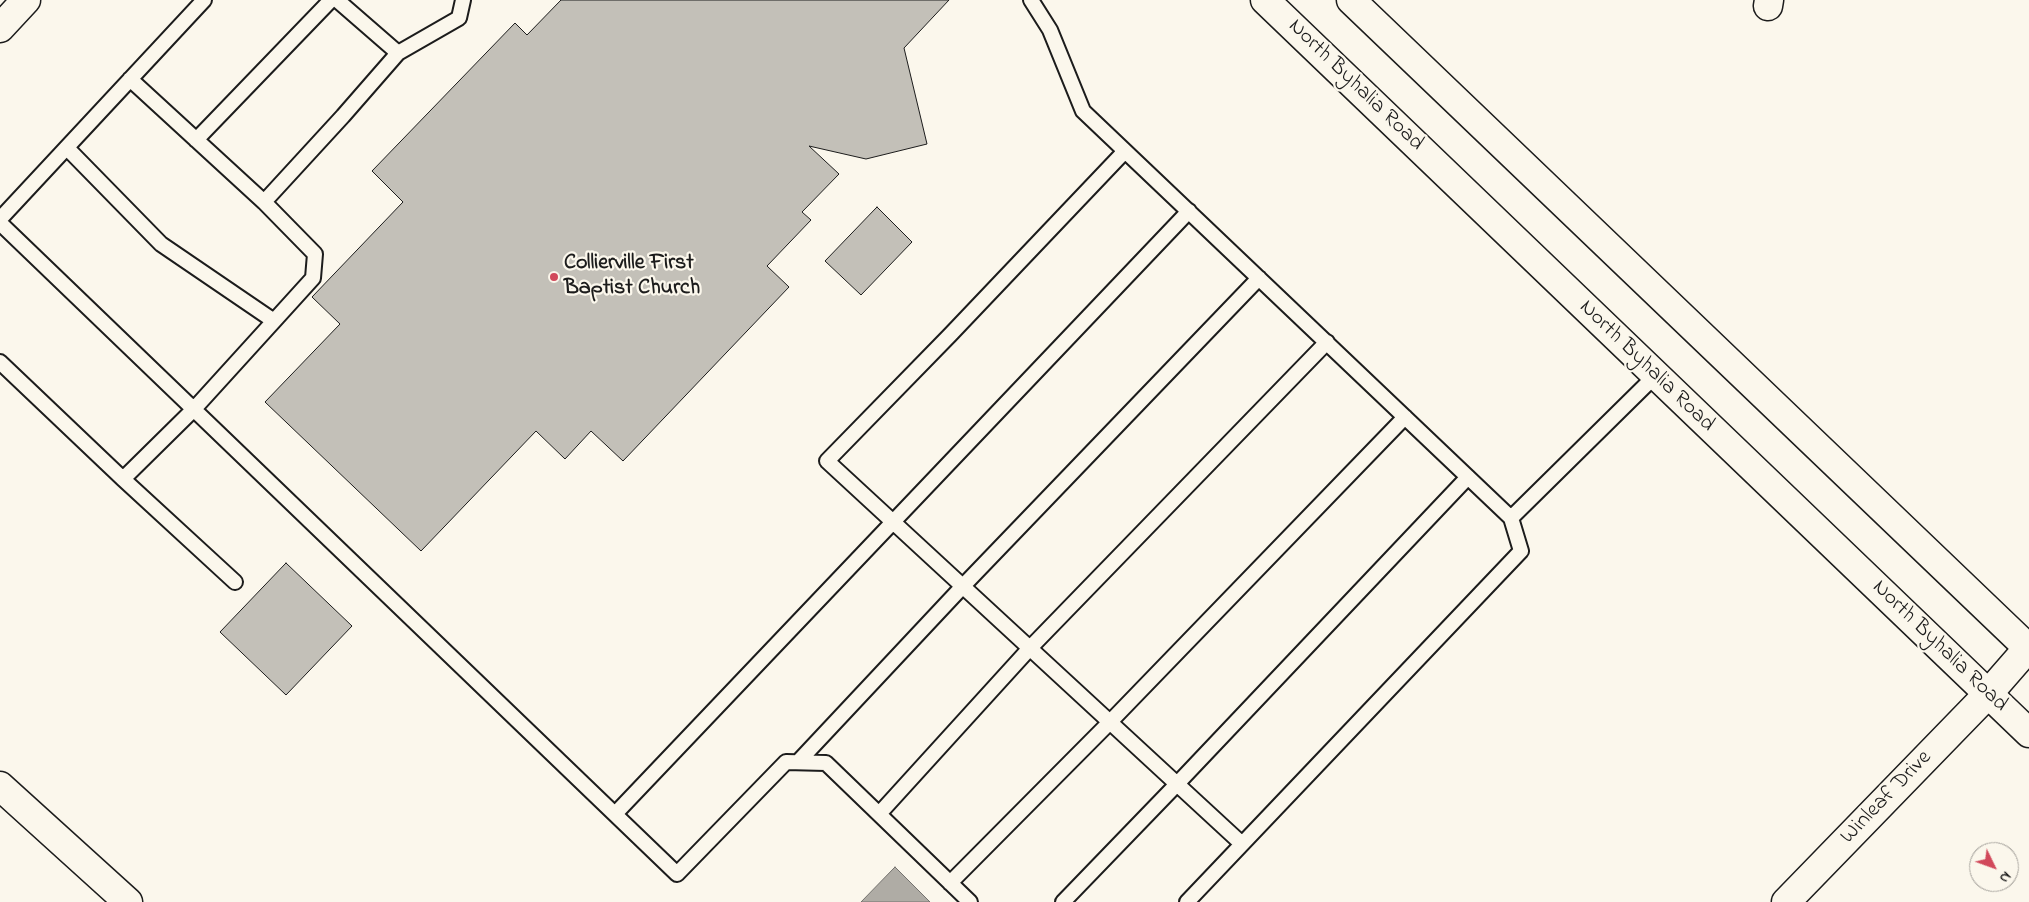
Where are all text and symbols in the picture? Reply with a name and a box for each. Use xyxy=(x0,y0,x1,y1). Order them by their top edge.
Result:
street label: North Byhalia Road xyxy=(1282,14,1428,158)
place label: Collierville First Baptist Church xyxy=(564,251,700,302)
marker: Collierville First Baptist Church xyxy=(548,271,560,283)
street label: North Byhalia Road xyxy=(1573,295,1719,439)
street label: North Byhalia Road xyxy=(1866,575,2012,719)
street label: Winleaf Drive xyxy=(1836,746,1938,850)
north arrow xyxy=(1969,842,2019,892)
text: N xyxy=(1994,866,2016,887)

